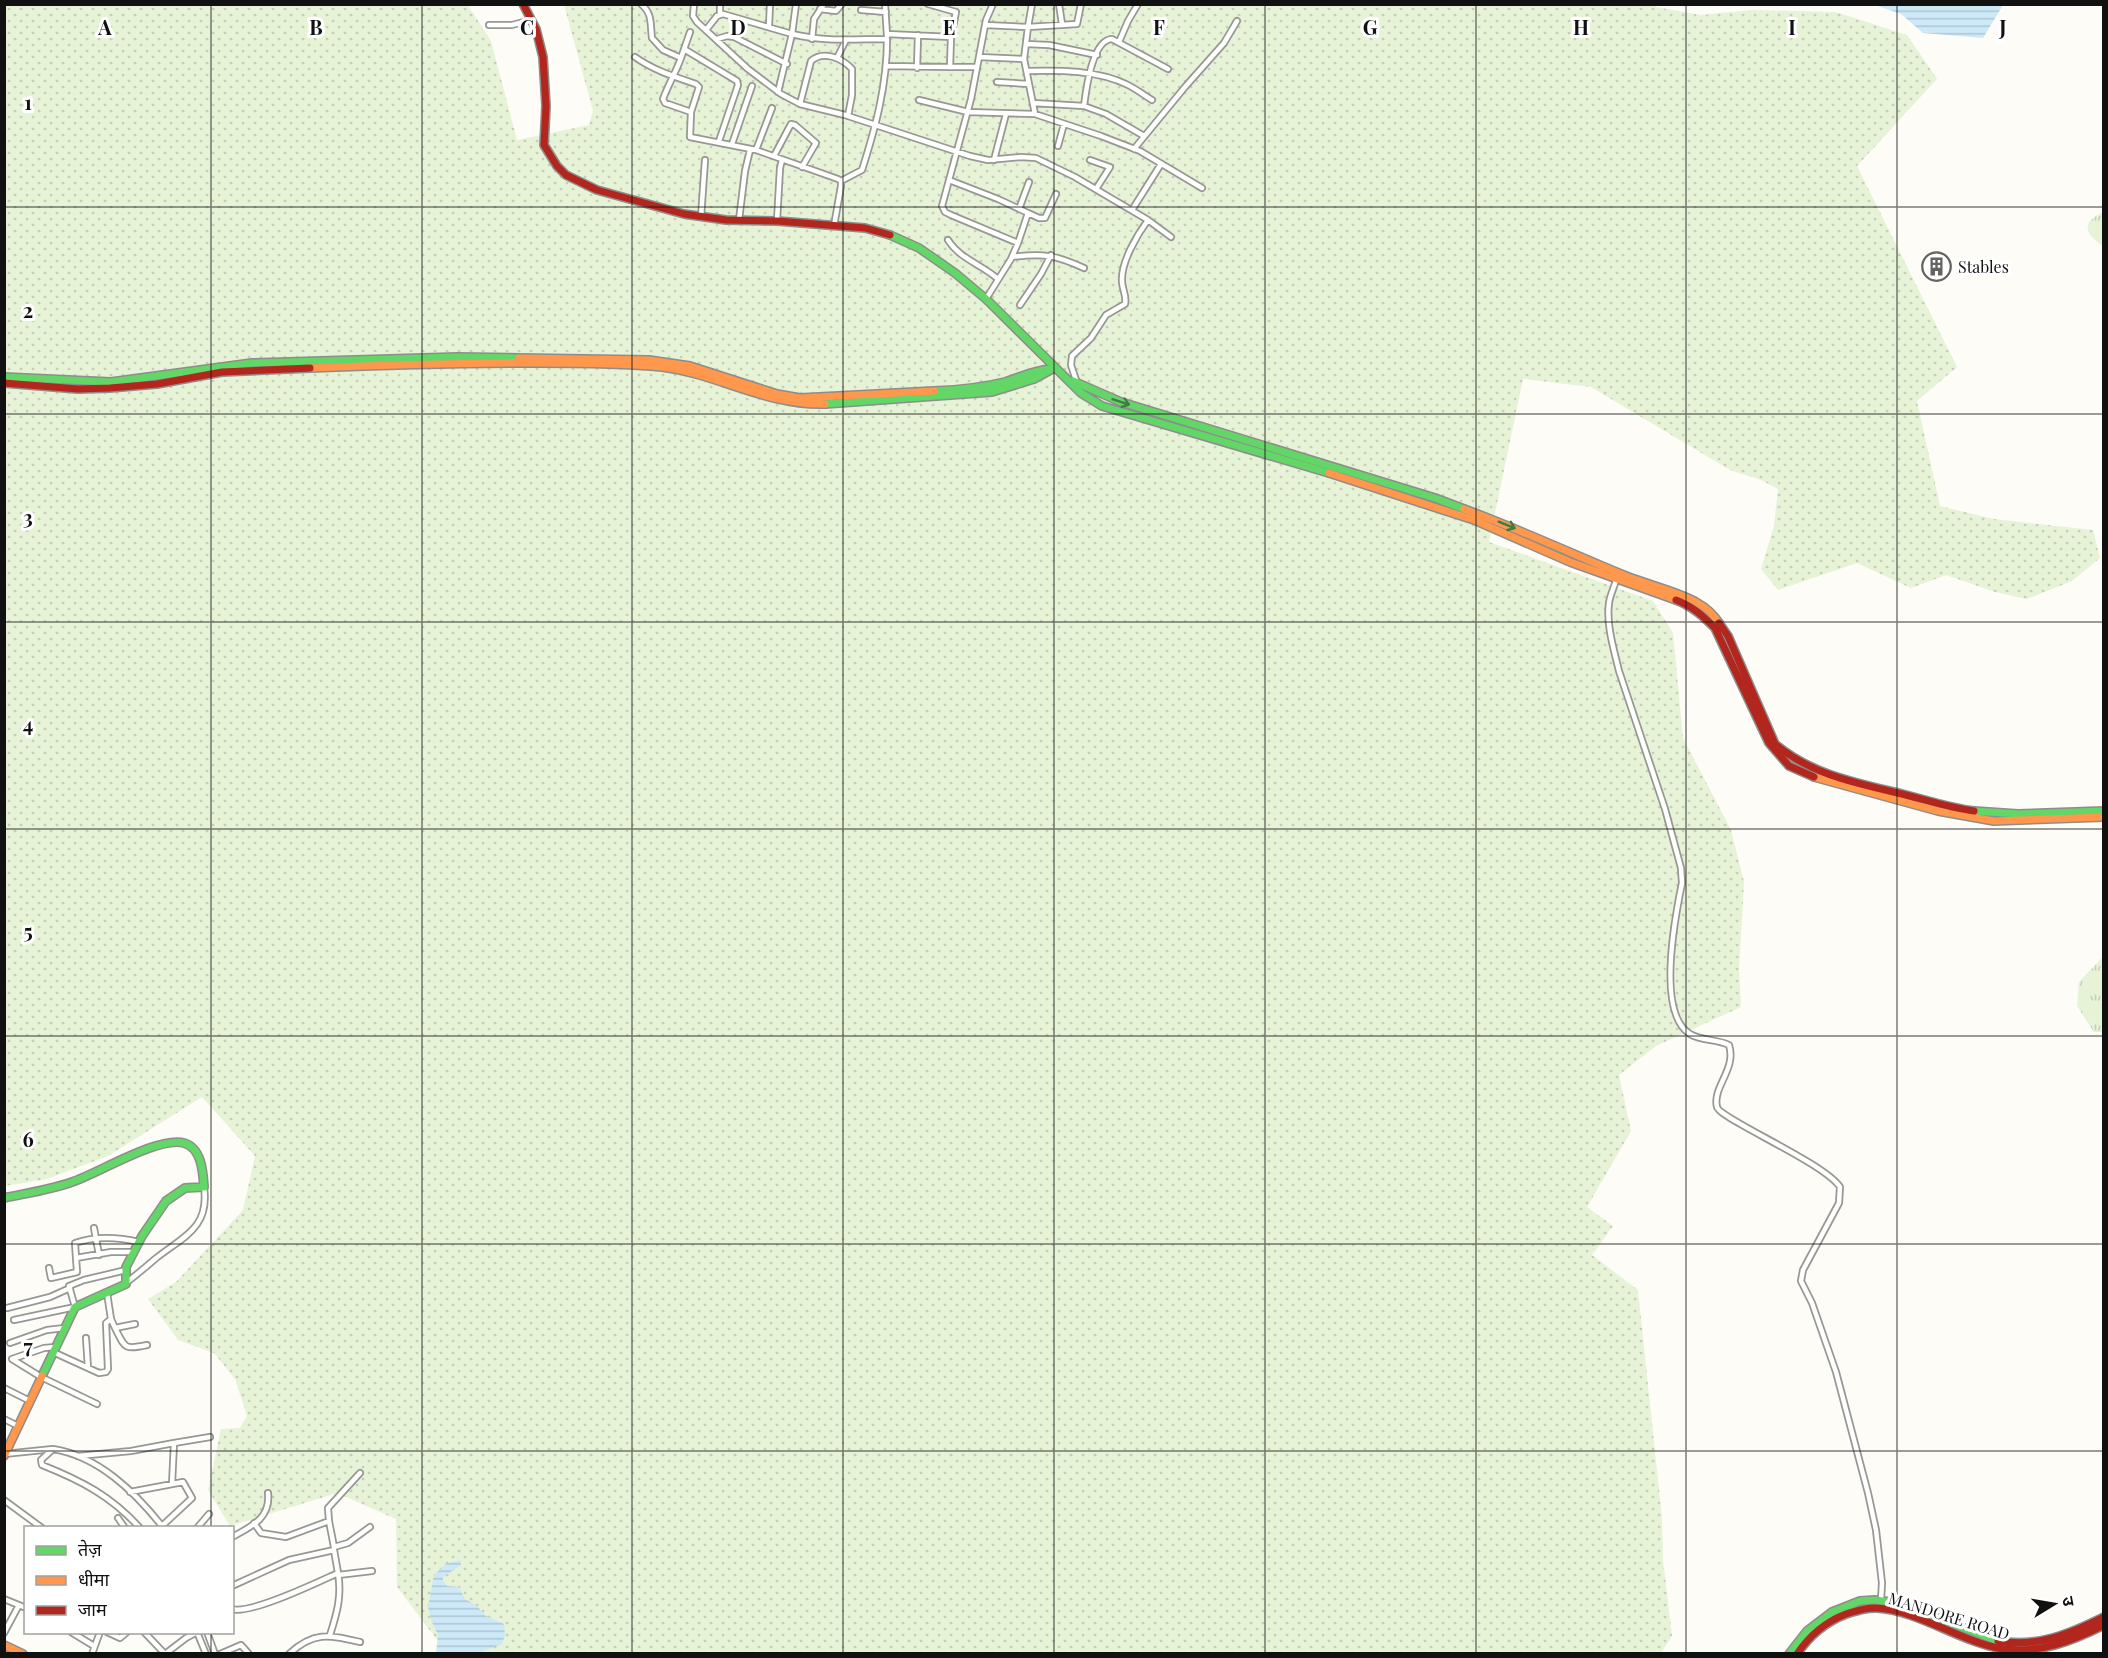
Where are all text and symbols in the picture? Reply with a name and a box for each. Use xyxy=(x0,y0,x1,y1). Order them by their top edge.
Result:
text: A xyxy=(97,13,112,40)
text: B xyxy=(309,13,323,40)
text: C xyxy=(520,13,534,40)
text: D xyxy=(730,13,746,40)
text: E xyxy=(943,13,955,40)
text: F xyxy=(1153,13,1165,40)
text: G xyxy=(1363,13,1378,40)
text: H xyxy=(1573,13,1589,40)
text: I xyxy=(1788,13,1796,40)
text: J xyxy=(1998,13,2007,40)
text: 1 xyxy=(24,88,32,115)
building icon: Stables xyxy=(1921,251,1953,283)
place label: Stables xyxy=(1958,256,2009,277)
text: 2 xyxy=(23,296,33,323)
one-way arrow xyxy=(1111,398,1130,409)
text: 3 xyxy=(23,503,33,530)
one-way arrow xyxy=(1497,520,1515,531)
text: 4 xyxy=(23,710,33,737)
text: 5 xyxy=(23,917,33,944)
text: 6 xyxy=(22,1125,34,1152)
text: 7 xyxy=(23,1332,33,1359)
legend xyxy=(24,1526,234,1634)
text: तेज़ xyxy=(78,1537,102,1561)
text: धीमा xyxy=(78,1567,109,1591)
north arrow xyxy=(2024,1574,2084,1634)
street label: MANDORE ROAD xyxy=(1886,1587,2012,1644)
text: उ xyxy=(2058,1594,2081,1608)
text: जाम xyxy=(78,1597,108,1621)

